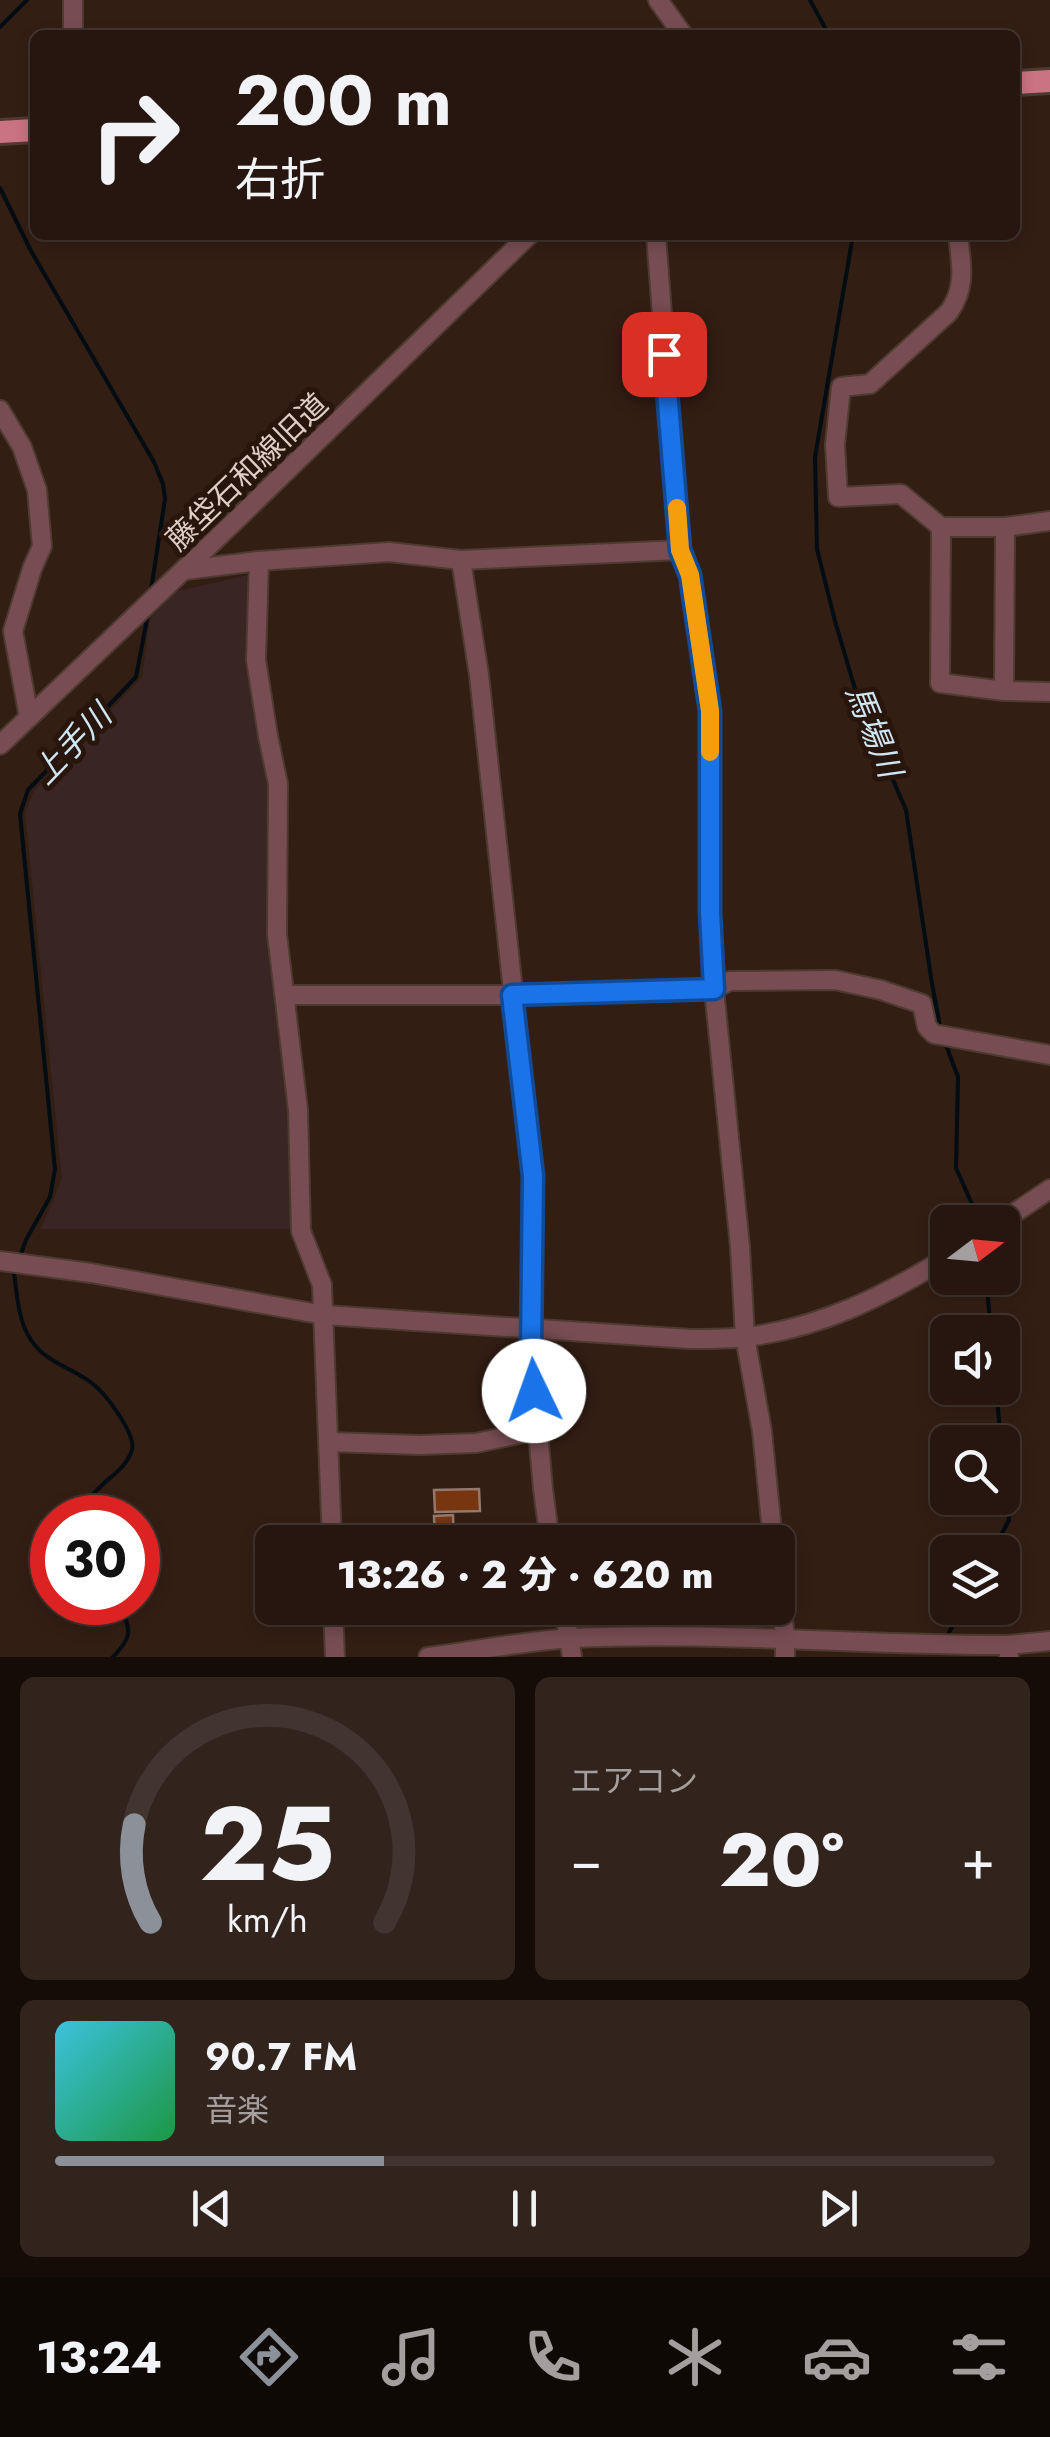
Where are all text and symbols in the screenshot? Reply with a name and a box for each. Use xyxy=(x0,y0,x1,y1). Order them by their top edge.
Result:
text: 200 m xyxy=(235,50,452,151)
icon: right xyxy=(70,70,200,200)
text: 右折 xyxy=(235,147,325,212)
pin xyxy=(622,312,707,397)
icon: arrive xyxy=(637,327,692,382)
street label: 藤垈石和線旧道 xyxy=(156,383,337,560)
water label: 馬場川 xyxy=(835,678,914,787)
water label: 上手川 xyxy=(22,691,124,795)
north arrow xyxy=(930,1205,1020,1295)
map controls xyxy=(930,1205,1020,1625)
button: sound xyxy=(930,1315,1020,1405)
position arrow xyxy=(482,1339,586,1443)
button: search xyxy=(930,1425,1020,1515)
speed limit sign: 30 xyxy=(30,1495,160,1625)
button: layers xyxy=(930,1535,1020,1625)
text: 13:26 · 2 分 · 620 m xyxy=(337,1547,713,1602)
text: エアコン xyxy=(570,1758,698,1804)
text: 25 xyxy=(200,1769,335,1919)
text: 20° xyxy=(719,1806,844,1914)
text: − xyxy=(570,1820,602,1900)
text: + xyxy=(961,1820,995,1900)
text: km/h xyxy=(227,1894,308,1945)
text: 90.7 FM xyxy=(205,2029,357,2084)
text: 音楽 xyxy=(205,2087,269,2133)
icon: previous xyxy=(184,2181,239,2236)
icon: pause xyxy=(497,2181,552,2236)
icon: next xyxy=(811,2181,866,2236)
icon: directions xyxy=(234,2322,304,2392)
icon: music xyxy=(376,2322,446,2392)
icon: phone xyxy=(518,2322,588,2392)
icon: climate xyxy=(660,2322,730,2392)
icon: car xyxy=(802,2322,872,2392)
icon: filters xyxy=(944,2322,1014,2392)
text: 13:24 xyxy=(36,2325,162,2390)

